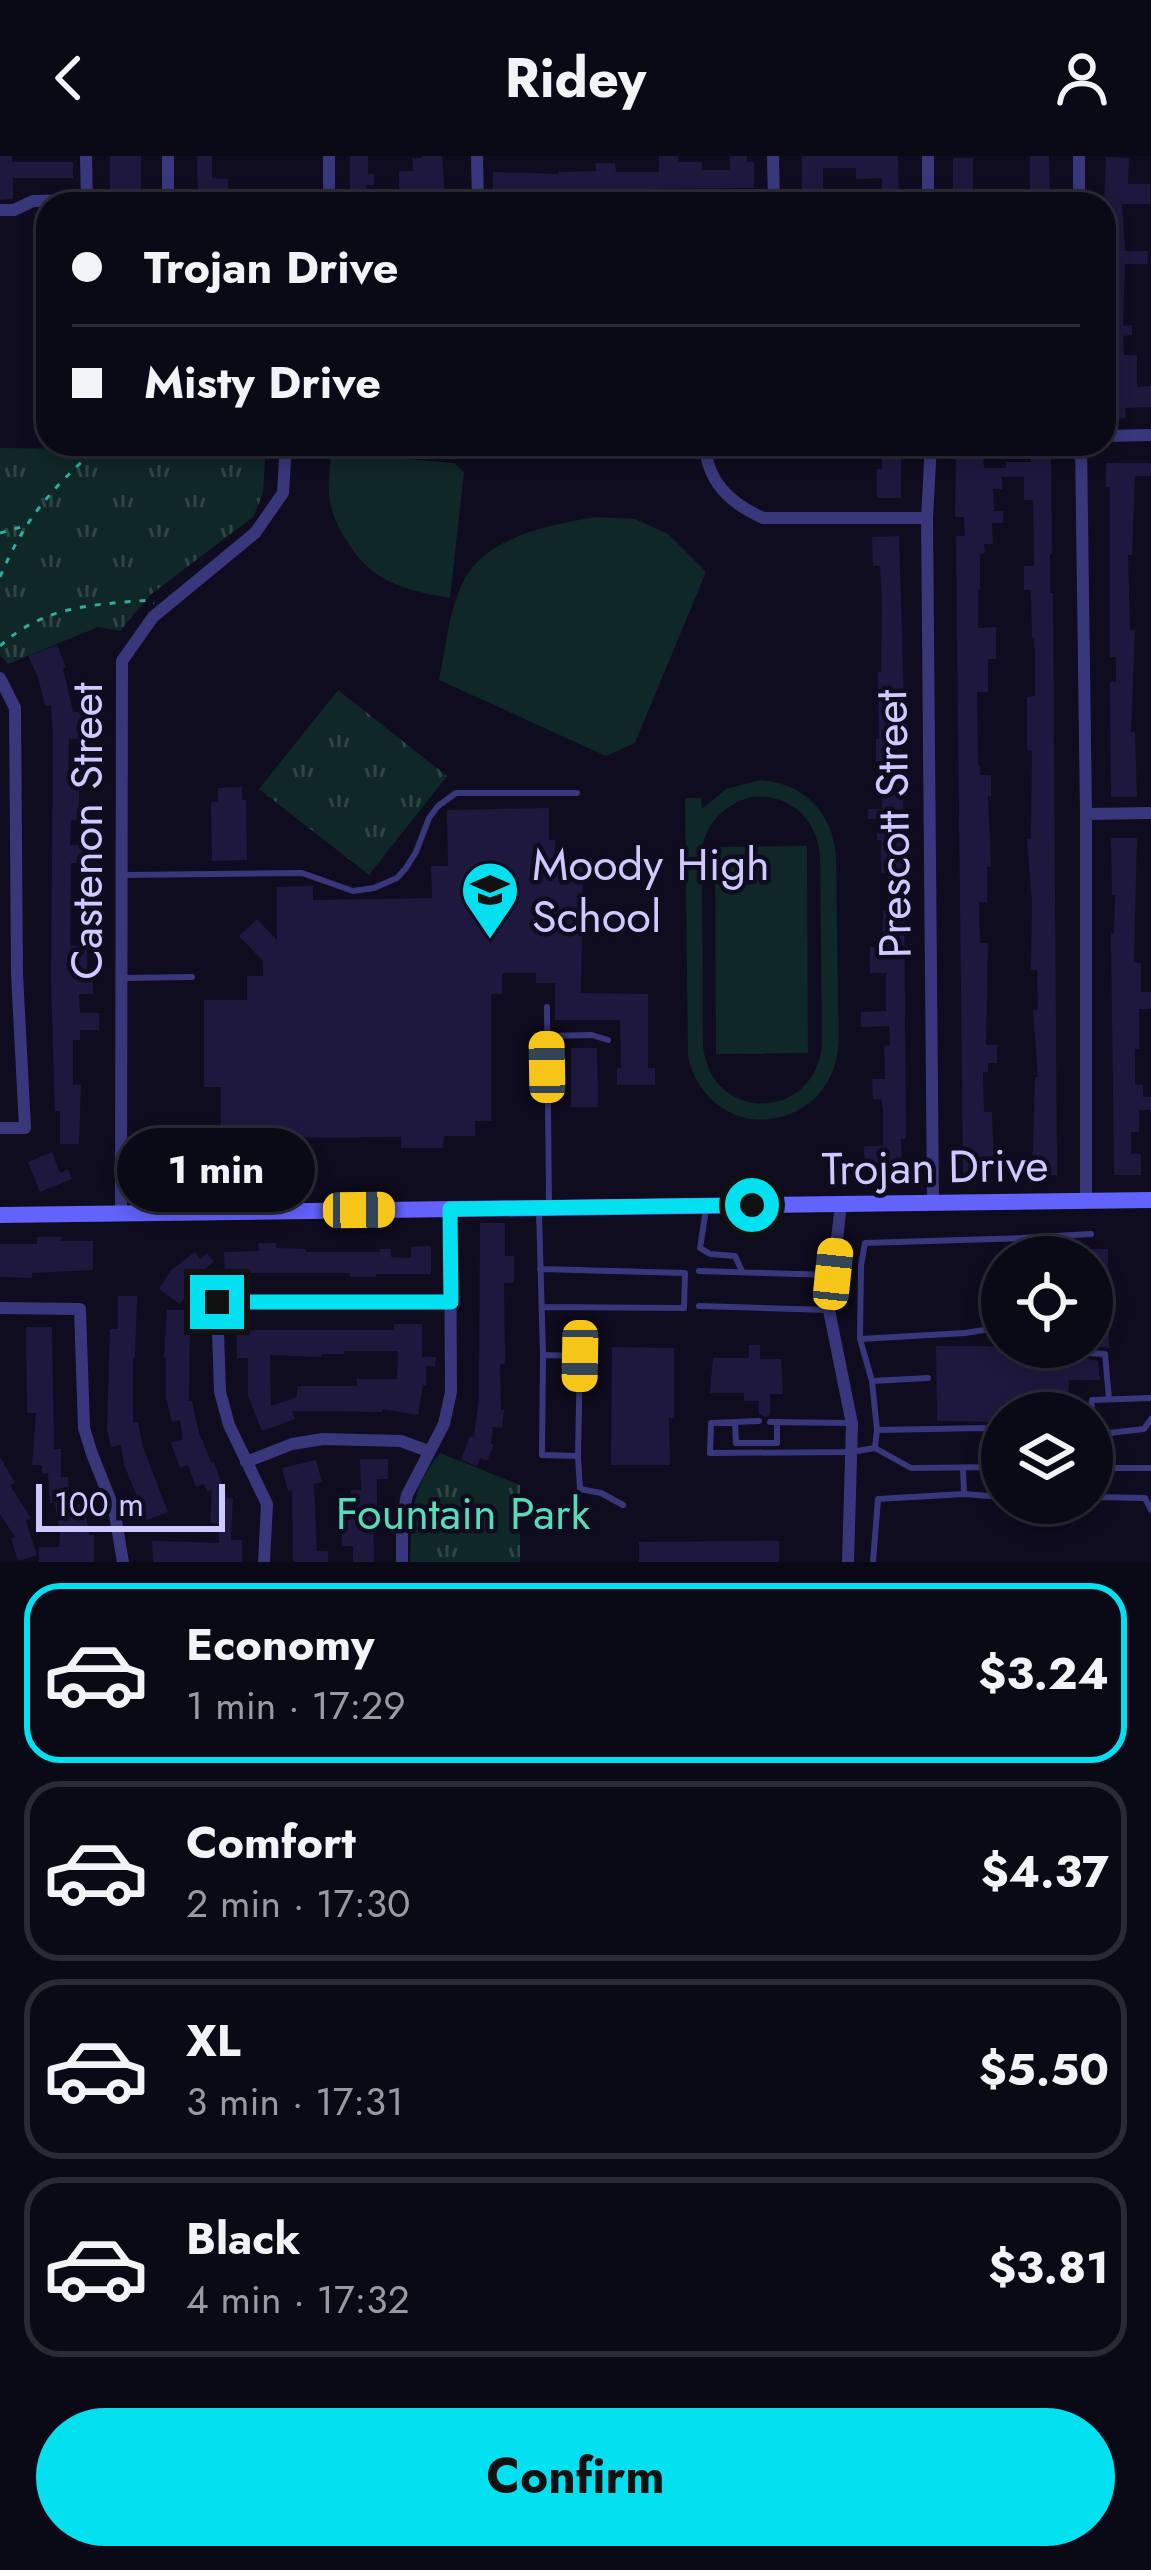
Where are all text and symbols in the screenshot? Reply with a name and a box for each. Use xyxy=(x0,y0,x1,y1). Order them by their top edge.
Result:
text: Ridey xyxy=(505,39,646,117)
icon: back xyxy=(36,45,102,111)
icon: person xyxy=(1049,45,1115,111)
text: Trojan Drive xyxy=(144,235,399,300)
text: Misty Drive xyxy=(144,350,381,415)
street label: Castenon Street xyxy=(54,682,119,980)
street label: Prescott Street xyxy=(858,689,928,959)
place label: Moody High School xyxy=(532,832,770,949)
school or university icon: Moody High School xyxy=(459,859,521,941)
car xyxy=(528,1031,566,1103)
callout: 1 min xyxy=(118,1128,316,1212)
street label: Trojan Drive xyxy=(821,1133,1049,1201)
text: 1 min xyxy=(168,1141,264,1198)
route start xyxy=(725,1178,779,1232)
car xyxy=(323,1191,395,1229)
car xyxy=(811,1236,855,1312)
map controls xyxy=(981,1236,1113,1524)
button: locate xyxy=(981,1236,1113,1368)
route end xyxy=(190,1275,244,1329)
car xyxy=(561,1320,599,1392)
button: layers xyxy=(981,1392,1113,1524)
scale bar xyxy=(36,1478,225,1531)
text: 100 m xyxy=(54,1481,144,1528)
park label: Fountain Park xyxy=(336,1481,590,1546)
text: Economy xyxy=(186,1612,374,1677)
icon: car xyxy=(42,1619,150,1727)
text: $3.24 xyxy=(978,1641,1109,1706)
text: 1 min · 17:29 xyxy=(186,1677,406,1734)
text: Comfort xyxy=(186,1810,356,1875)
icon: car xyxy=(42,1817,150,1925)
text: $4.37 xyxy=(981,1839,1109,1904)
text: 2 min · 17:30 xyxy=(186,1875,410,1932)
text: XL xyxy=(186,2008,241,2073)
icon: car xyxy=(42,2015,150,2123)
text: $5.50 xyxy=(979,2037,1109,2102)
text: 3 min · 17:31 xyxy=(186,2073,404,2130)
text: Black xyxy=(186,2206,300,2271)
icon: car xyxy=(42,2213,150,2321)
text: $3.81 xyxy=(988,2235,1109,2300)
text: 4 min · 17:32 xyxy=(186,2271,410,2328)
button: Confirm xyxy=(36,2408,1115,2546)

